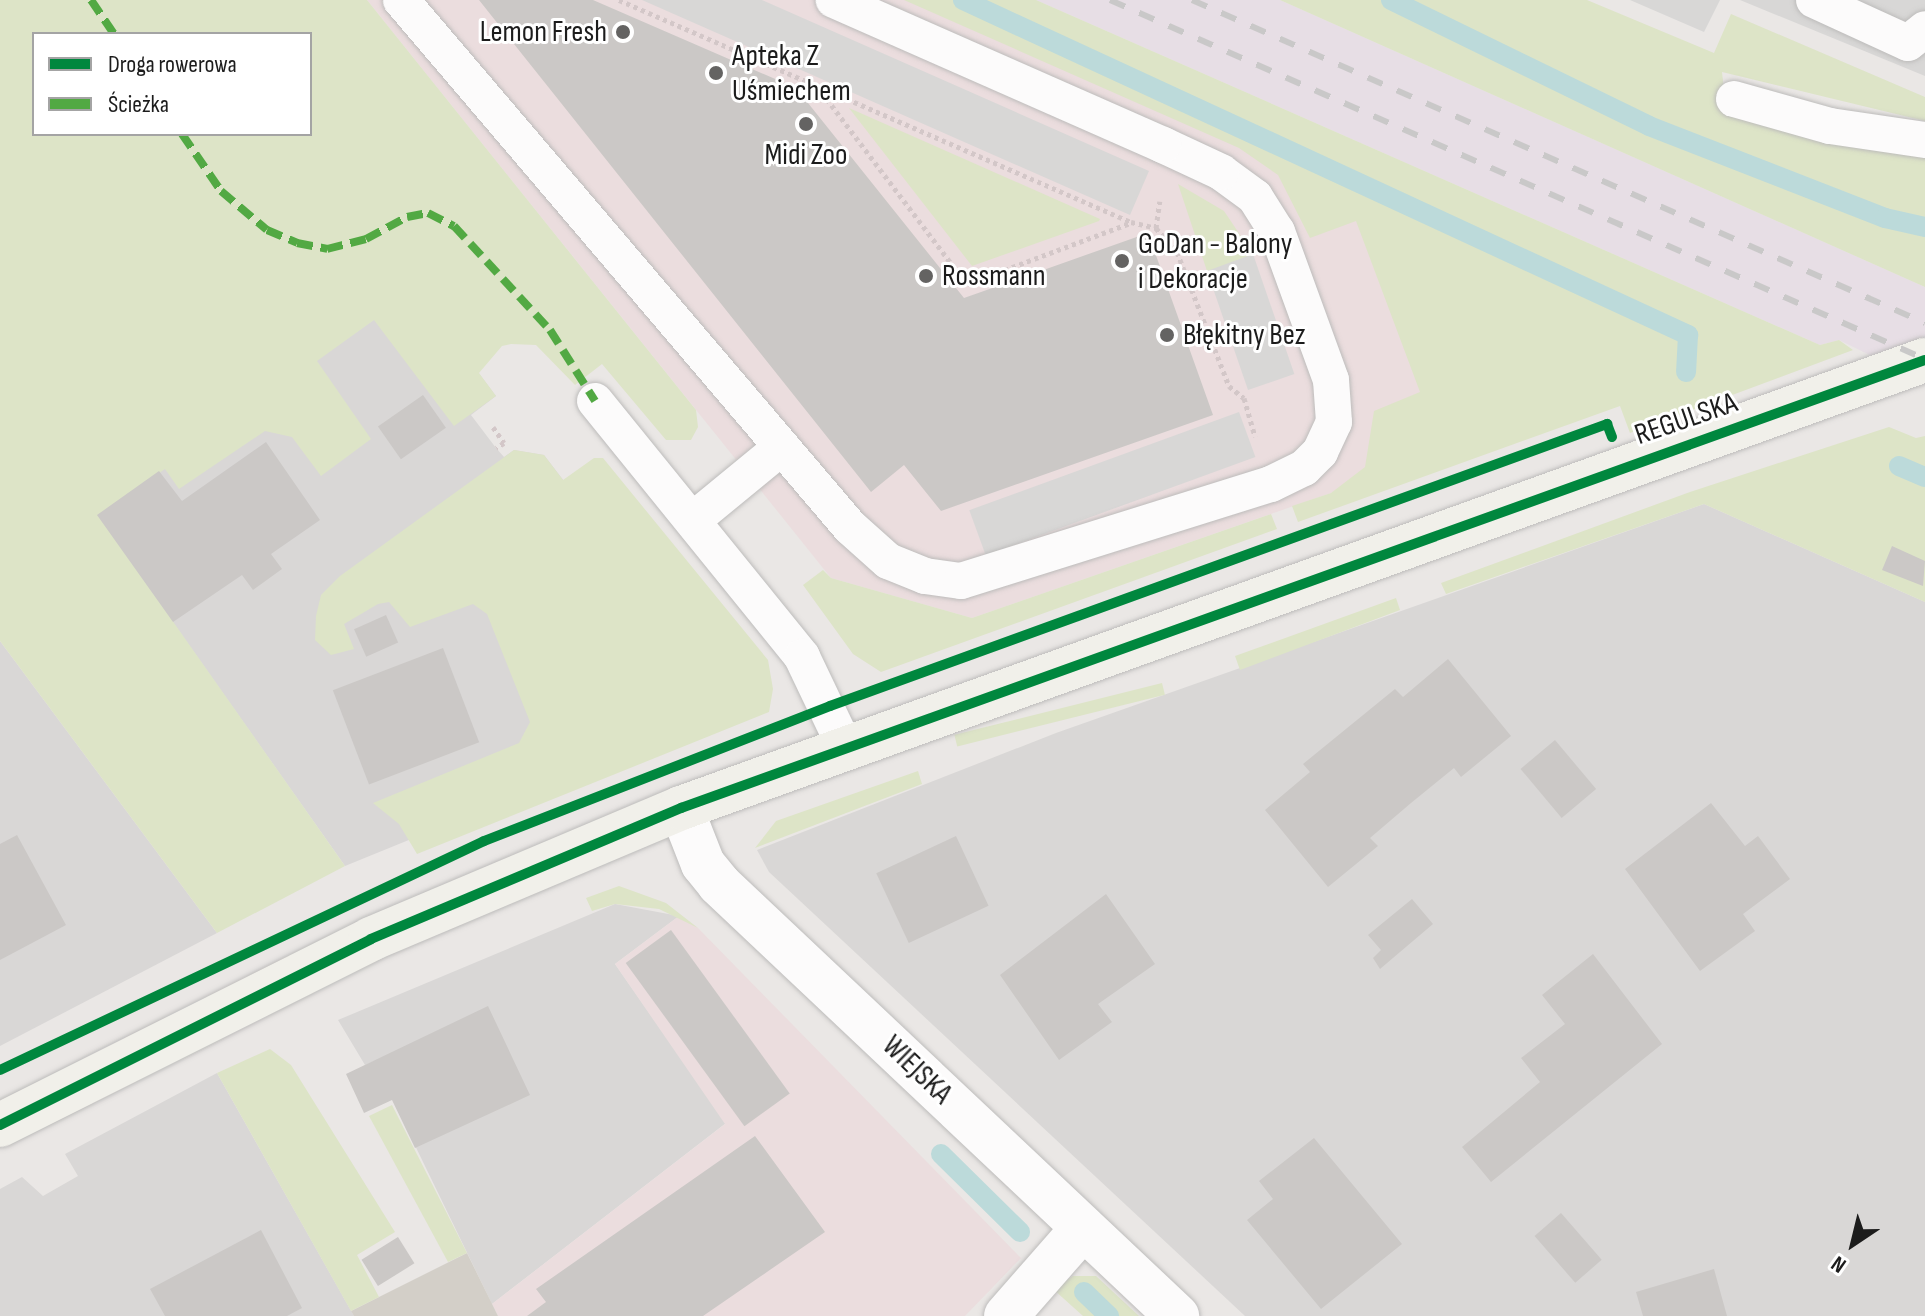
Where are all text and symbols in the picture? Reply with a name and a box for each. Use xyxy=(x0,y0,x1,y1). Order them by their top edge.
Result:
place label: Lemon Fresh xyxy=(480,14,607,50)
marker: Lemon Fresh xyxy=(614,23,632,41)
legend xyxy=(32,32,312,136)
place label: Apteka Z Uśmiechem xyxy=(732,38,851,108)
text: Droga rowerowa xyxy=(108,50,237,79)
marker: Apteka Z Uśmiechem xyxy=(707,64,725,82)
text: Ścieżka xyxy=(108,90,169,119)
marker: Midi Zoo xyxy=(797,115,815,133)
place label: Midi Zoo xyxy=(765,137,847,173)
place label: GoDan - Balony i Dekoracje xyxy=(1138,226,1292,296)
marker: GoDan - Balony i Dekoracje xyxy=(1113,252,1131,270)
place label: Rossmann xyxy=(942,258,1046,294)
marker: Rossmann xyxy=(917,267,935,285)
place label: Błękitny Bez xyxy=(1183,317,1305,353)
marker: Błękitny Bez xyxy=(1158,326,1176,344)
street label: REGULSKA xyxy=(1630,385,1742,453)
street label: WIEJSKA xyxy=(874,1028,960,1112)
north arrow xyxy=(1813,1204,1893,1284)
text: N xyxy=(1826,1250,1852,1278)

